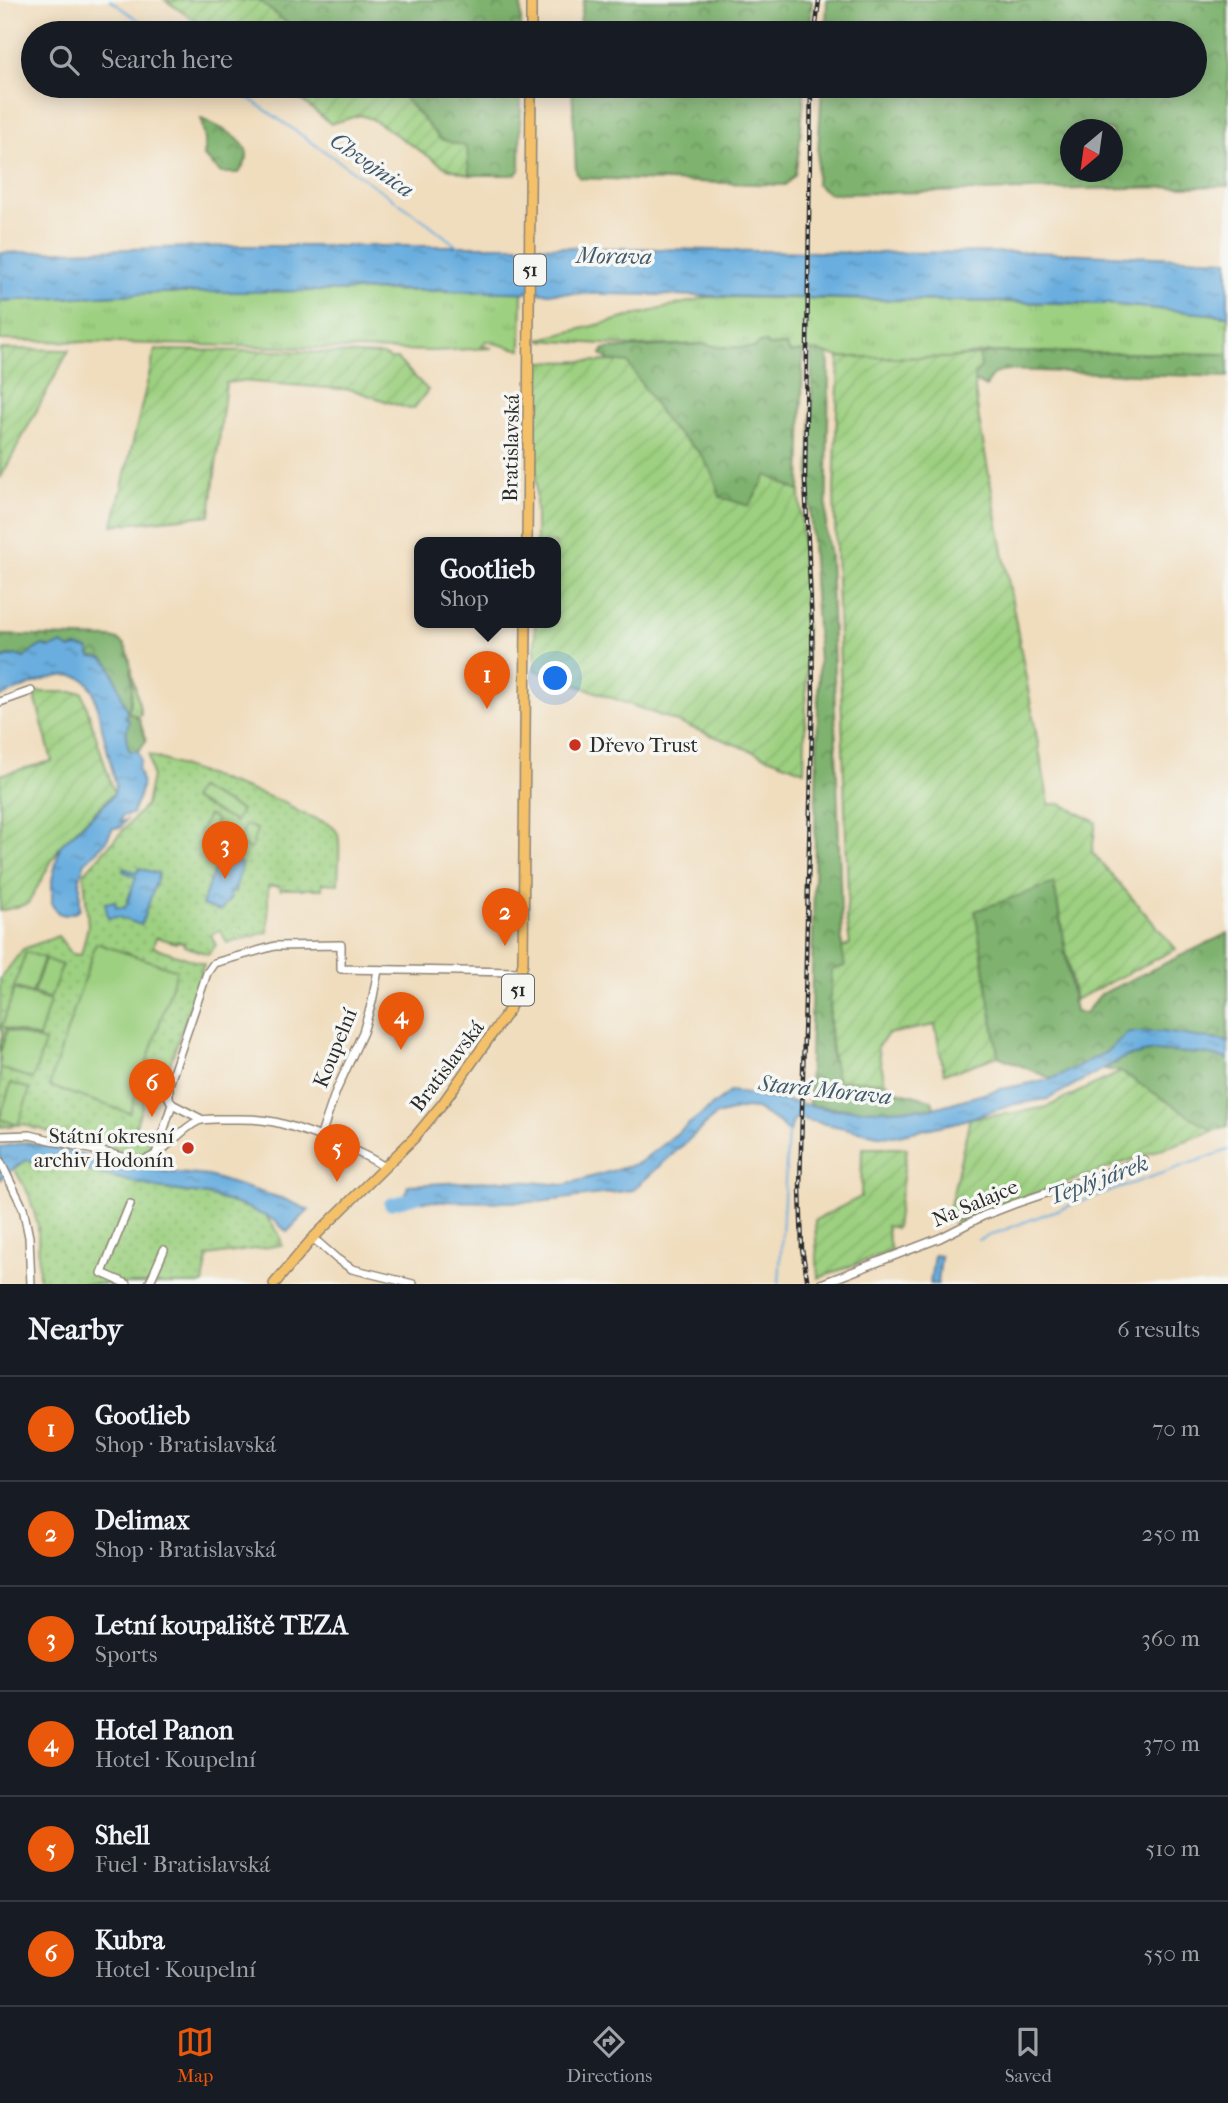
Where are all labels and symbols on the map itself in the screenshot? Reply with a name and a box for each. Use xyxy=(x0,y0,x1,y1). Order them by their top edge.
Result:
north arrow xyxy=(1060,119,1123,182)
water label: Chvojnica xyxy=(325,127,419,203)
water label: Morava xyxy=(574,242,652,270)
road number: 51 xyxy=(514,254,546,286)
street label: Bratislavská xyxy=(498,394,524,502)
pin: 1 xyxy=(464,651,510,709)
your location xyxy=(538,661,572,695)
place label: Dřevo Trust xyxy=(589,733,699,757)
marker: Dřevo Trust xyxy=(567,737,583,753)
pin: 3 xyxy=(202,821,248,879)
pin: 2 xyxy=(482,888,528,946)
road number: 51 xyxy=(502,974,534,1006)
pin: 4 xyxy=(378,992,424,1050)
street label: Koupelní xyxy=(308,1004,362,1091)
street label: Bratislavská xyxy=(405,1016,489,1116)
pin: 6 xyxy=(129,1059,175,1117)
water label: Stará Morava xyxy=(756,1069,893,1110)
place label: Státní okresní archiv Hodonín xyxy=(34,1124,175,1172)
pin: 5 xyxy=(314,1124,360,1182)
marker: Státní okresní archiv Hodonín xyxy=(180,1140,196,1156)
water label: Teplý járek xyxy=(1044,1149,1152,1211)
street label: Na Salajce xyxy=(929,1174,1021,1232)

